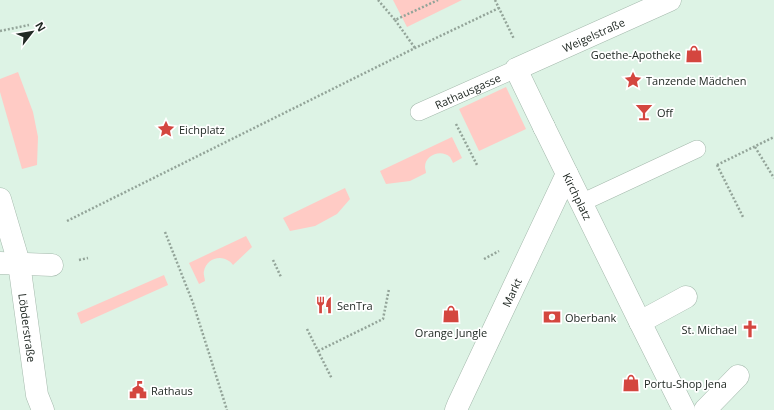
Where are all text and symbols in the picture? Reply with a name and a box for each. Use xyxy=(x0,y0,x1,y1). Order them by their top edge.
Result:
north arrow xyxy=(12,12,52,52)
street label: Weigelstraße xyxy=(560,14,627,55)
text: N xyxy=(32,19,50,34)
shop icon: Goethe-Apotheke xyxy=(684,44,704,64)
place label: Goethe-Apotheke xyxy=(591,47,681,62)
street label: Rathausgasse xyxy=(432,69,503,112)
place icon: Tanzende Mädchen xyxy=(623,70,643,90)
place label: Tanzende Mädchen xyxy=(646,73,746,88)
bar icon: Off xyxy=(634,102,654,122)
place label: Off xyxy=(657,105,674,120)
place icon: Eichplatz xyxy=(156,119,176,139)
place label: Eichplatz xyxy=(179,122,225,137)
street label: Kirchplatz xyxy=(560,170,596,222)
street label: Markt xyxy=(498,275,524,309)
street label: Löbderstraße xyxy=(16,292,40,363)
restaurant icon: SenTra xyxy=(314,295,334,315)
place label: SenTra xyxy=(337,298,373,313)
shop icon: Orange Jungle xyxy=(441,304,461,324)
bank icon: Oberbank xyxy=(542,307,562,327)
place label: Oberbank xyxy=(565,310,617,325)
church icon: St. Michael xyxy=(740,319,760,339)
place label: St. Michael xyxy=(682,322,737,337)
place label: Orange Jungle xyxy=(415,325,487,340)
shop icon: Portu-Shop Jena xyxy=(621,373,641,393)
place label: Portu-Shop Jena xyxy=(644,376,727,391)
public building icon: Rathaus xyxy=(128,380,148,400)
place label: Rathaus xyxy=(151,383,193,398)

